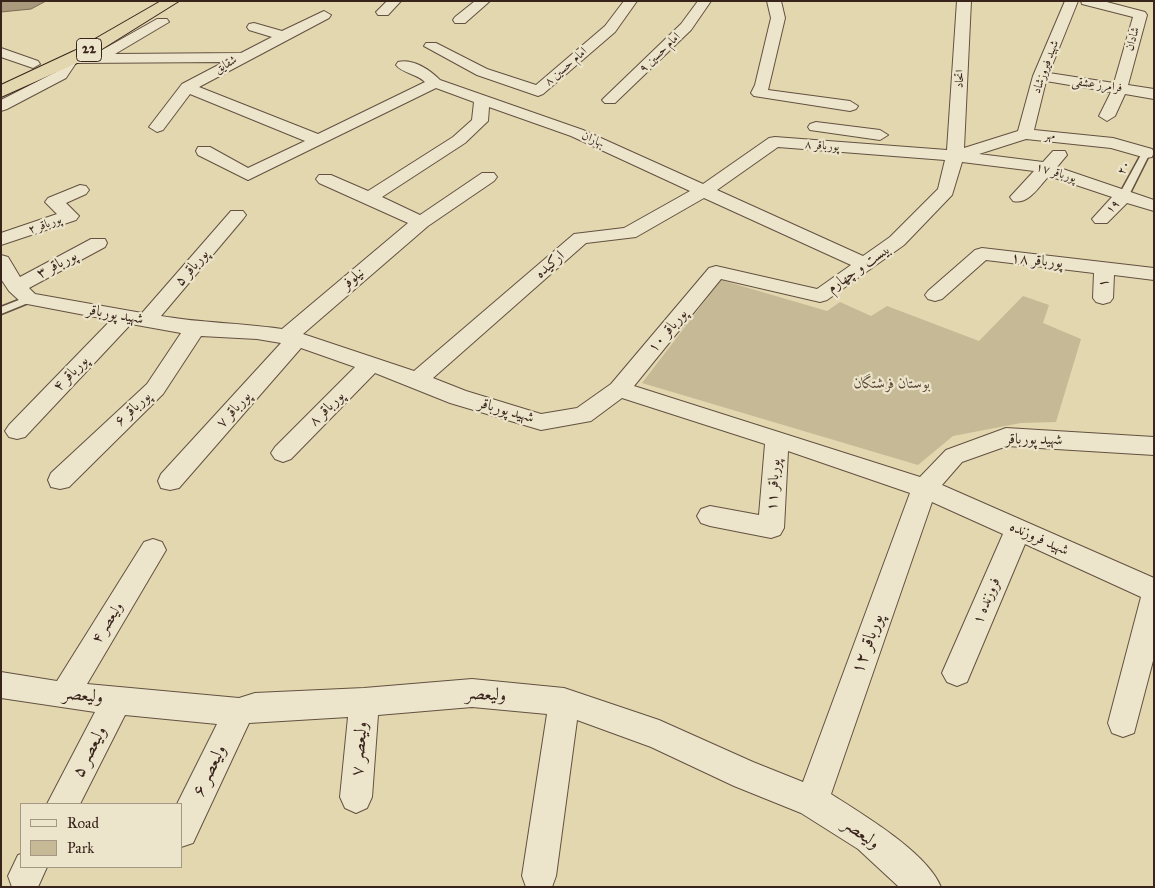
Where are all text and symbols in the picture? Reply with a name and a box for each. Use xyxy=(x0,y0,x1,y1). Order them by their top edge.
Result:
street label: شادان xyxy=(1123,25,1143,53)
street label: امام حسین ۹ xyxy=(637,30,683,76)
road number: 22 xyxy=(76,38,102,62)
street label: شهید فیروزشاد xyxy=(1030,38,1062,96)
street label: امام حسین ۸ xyxy=(542,45,590,89)
street label: شقایق xyxy=(212,53,240,77)
street label: اتحاد xyxy=(952,69,968,89)
street label: فرامرز عشقی xyxy=(1071,74,1123,96)
street label: مهر xyxy=(1044,128,1056,144)
street label: بهاران xyxy=(579,129,607,151)
street label: پورباقر ۸ xyxy=(804,138,840,154)
street label: ۲۰ xyxy=(1114,158,1134,178)
street label: پورباقر ۱۷ xyxy=(1034,160,1078,186)
street label: ۱۹ xyxy=(1103,197,1123,217)
street label: پورباقر ۲ xyxy=(26,213,64,237)
street label: بیست و چهارم xyxy=(824,241,894,297)
street label: پورباقر ۵ xyxy=(171,246,213,290)
street label: پورباقر ۳ xyxy=(34,247,80,283)
street label: ارکیده xyxy=(532,247,568,283)
street label: پورباقر ۱۸ xyxy=(1010,249,1064,273)
street label: نیلوفر xyxy=(338,264,368,294)
street label: ۱ xyxy=(1095,278,1113,288)
street label: شهید پورباقر xyxy=(85,301,145,329)
street label: پورباقر ۱۰ xyxy=(644,305,692,357)
street label: پورباقر ۴ xyxy=(50,352,92,396)
park label: بوستان فرشتگان xyxy=(854,375,930,393)
street label: پورباقر ۸ xyxy=(305,387,349,431)
street label: پورباقر ۶ xyxy=(111,388,155,430)
street label: پورباقر ۷ xyxy=(213,388,255,432)
street label: شهید پورباقر xyxy=(476,394,536,428)
street label: شهید پورباقر xyxy=(1005,431,1063,449)
street label: پورباقر ۱۱ xyxy=(763,458,785,512)
street label: شهید فروزنده xyxy=(1007,518,1071,560)
street label: فروزنده ۱ xyxy=(969,575,1005,627)
street label: ولیعصر ۴ xyxy=(88,599,128,647)
street label: پورباقر ۱۲ xyxy=(847,611,889,677)
street label: ولیعصر xyxy=(62,683,104,709)
street label: ولیعصر xyxy=(465,683,507,707)
street label: ولیعصر ۷ xyxy=(347,721,373,777)
street label: ولیعصر ۵ xyxy=(68,723,112,781)
street label: ولیعصر ۶ xyxy=(188,742,232,800)
legend xyxy=(20,803,182,868)
street label: ولیعصر xyxy=(838,813,884,855)
text: Road xyxy=(67,814,99,832)
text: Park xyxy=(67,839,94,857)

